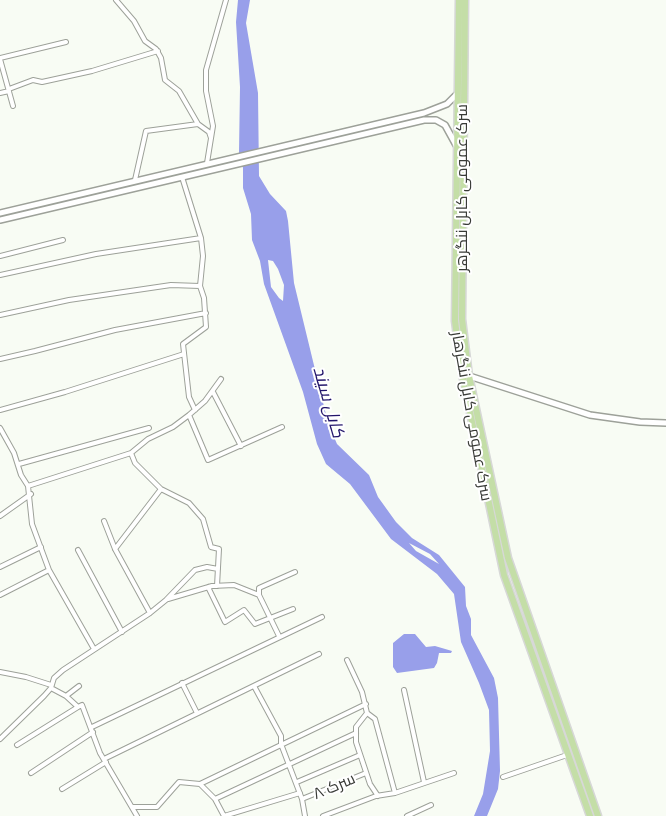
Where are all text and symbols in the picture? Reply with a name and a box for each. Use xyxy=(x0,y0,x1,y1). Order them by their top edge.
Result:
street label: سرک عمومی کابل ننگرهر xyxy=(452,104,472,272)
street label: سرک عمومی کابل ننگرهار xyxy=(448,330,496,502)
water label: کابل سيند xyxy=(309,364,349,440)
street label: سرک ۸ xyxy=(310,769,358,803)

